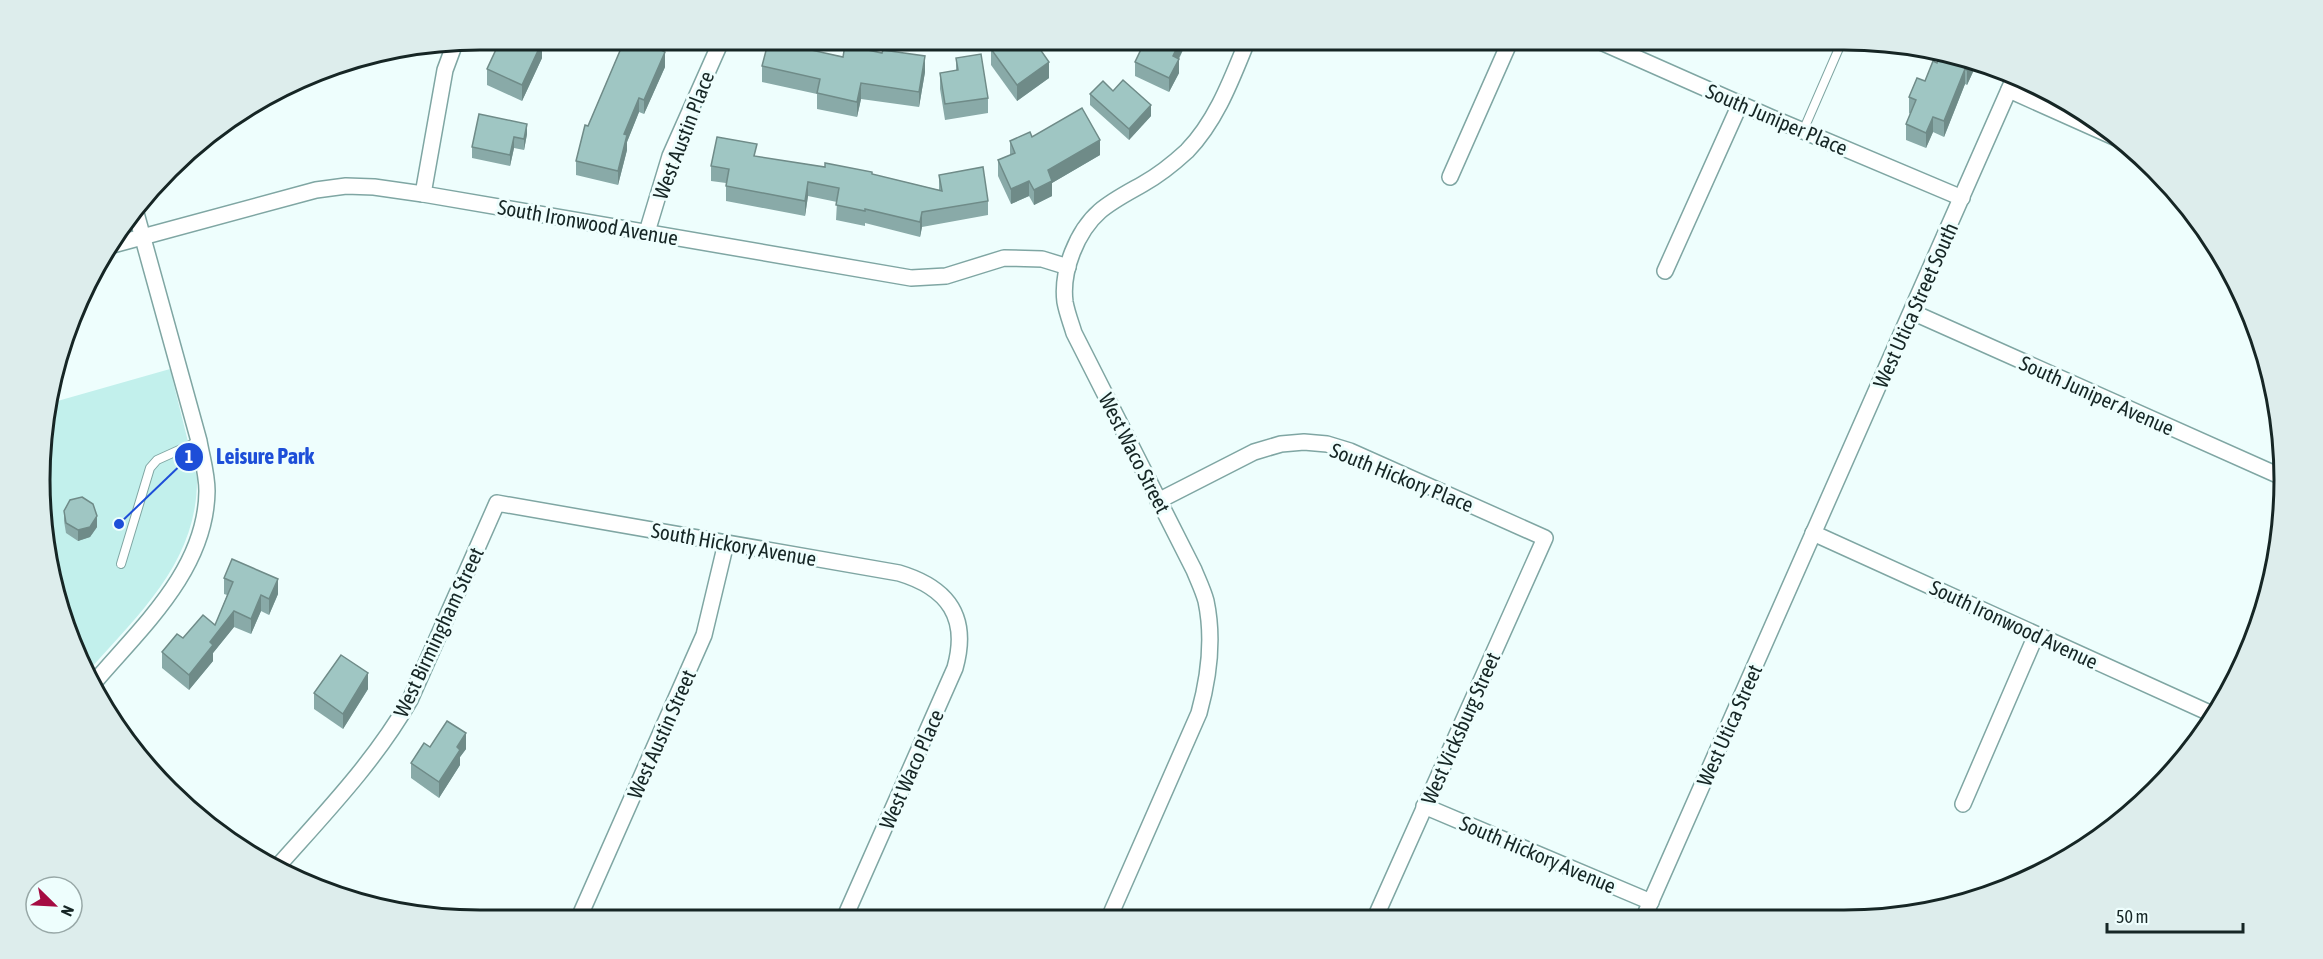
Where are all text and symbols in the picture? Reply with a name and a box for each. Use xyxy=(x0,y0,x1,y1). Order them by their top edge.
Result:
street label: West Austin Place xyxy=(648,68,718,202)
street label: South Juniper Place xyxy=(1703,78,1851,160)
street label: South Ironwood Avenue xyxy=(496,194,680,250)
street label: West Utica Street South xyxy=(1868,219,1962,391)
street label: South Juniper Avenue xyxy=(2016,350,2178,440)
street label: West Waco Street xyxy=(1094,389,1176,517)
callout: Leisure Park xyxy=(174,437,326,477)
street label: South Hickory Place xyxy=(1327,437,1477,517)
text: Leisure Park xyxy=(216,443,314,469)
text: 1 xyxy=(185,446,193,467)
street label: South Hickory Avenue xyxy=(650,518,818,570)
street label: West Birmingham Street xyxy=(388,543,488,721)
street label: South Ironwood Avenue xyxy=(1926,575,2102,673)
street label: West Vicksburg Street xyxy=(1416,648,1504,808)
street label: West Utica Street xyxy=(1692,661,1766,789)
street label: West Austin Street xyxy=(622,666,700,802)
street label: West Waco Place xyxy=(874,706,948,832)
street label: South Hickory Avenue xyxy=(1456,810,1620,898)
north arrow xyxy=(24,875,84,935)
scale bar xyxy=(2107,896,2244,934)
text: N xyxy=(58,903,78,919)
text: 50 m xyxy=(2116,906,2148,927)

